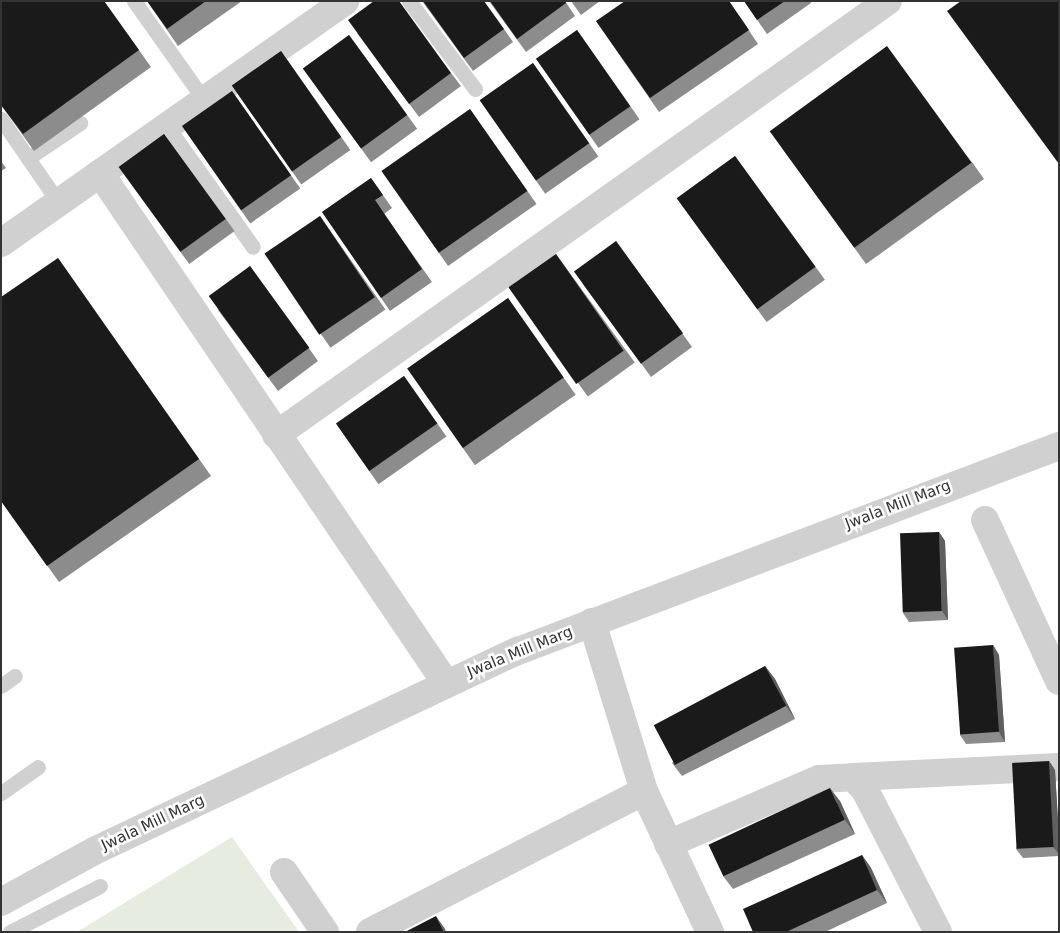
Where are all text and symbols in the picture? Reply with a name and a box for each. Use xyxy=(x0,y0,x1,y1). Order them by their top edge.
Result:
street label: Jwala Mill Marg xyxy=(843,477,953,533)
street label: Jwala Mill Marg xyxy=(465,623,575,681)
street label: Jwala Mill Marg xyxy=(99,791,207,855)

